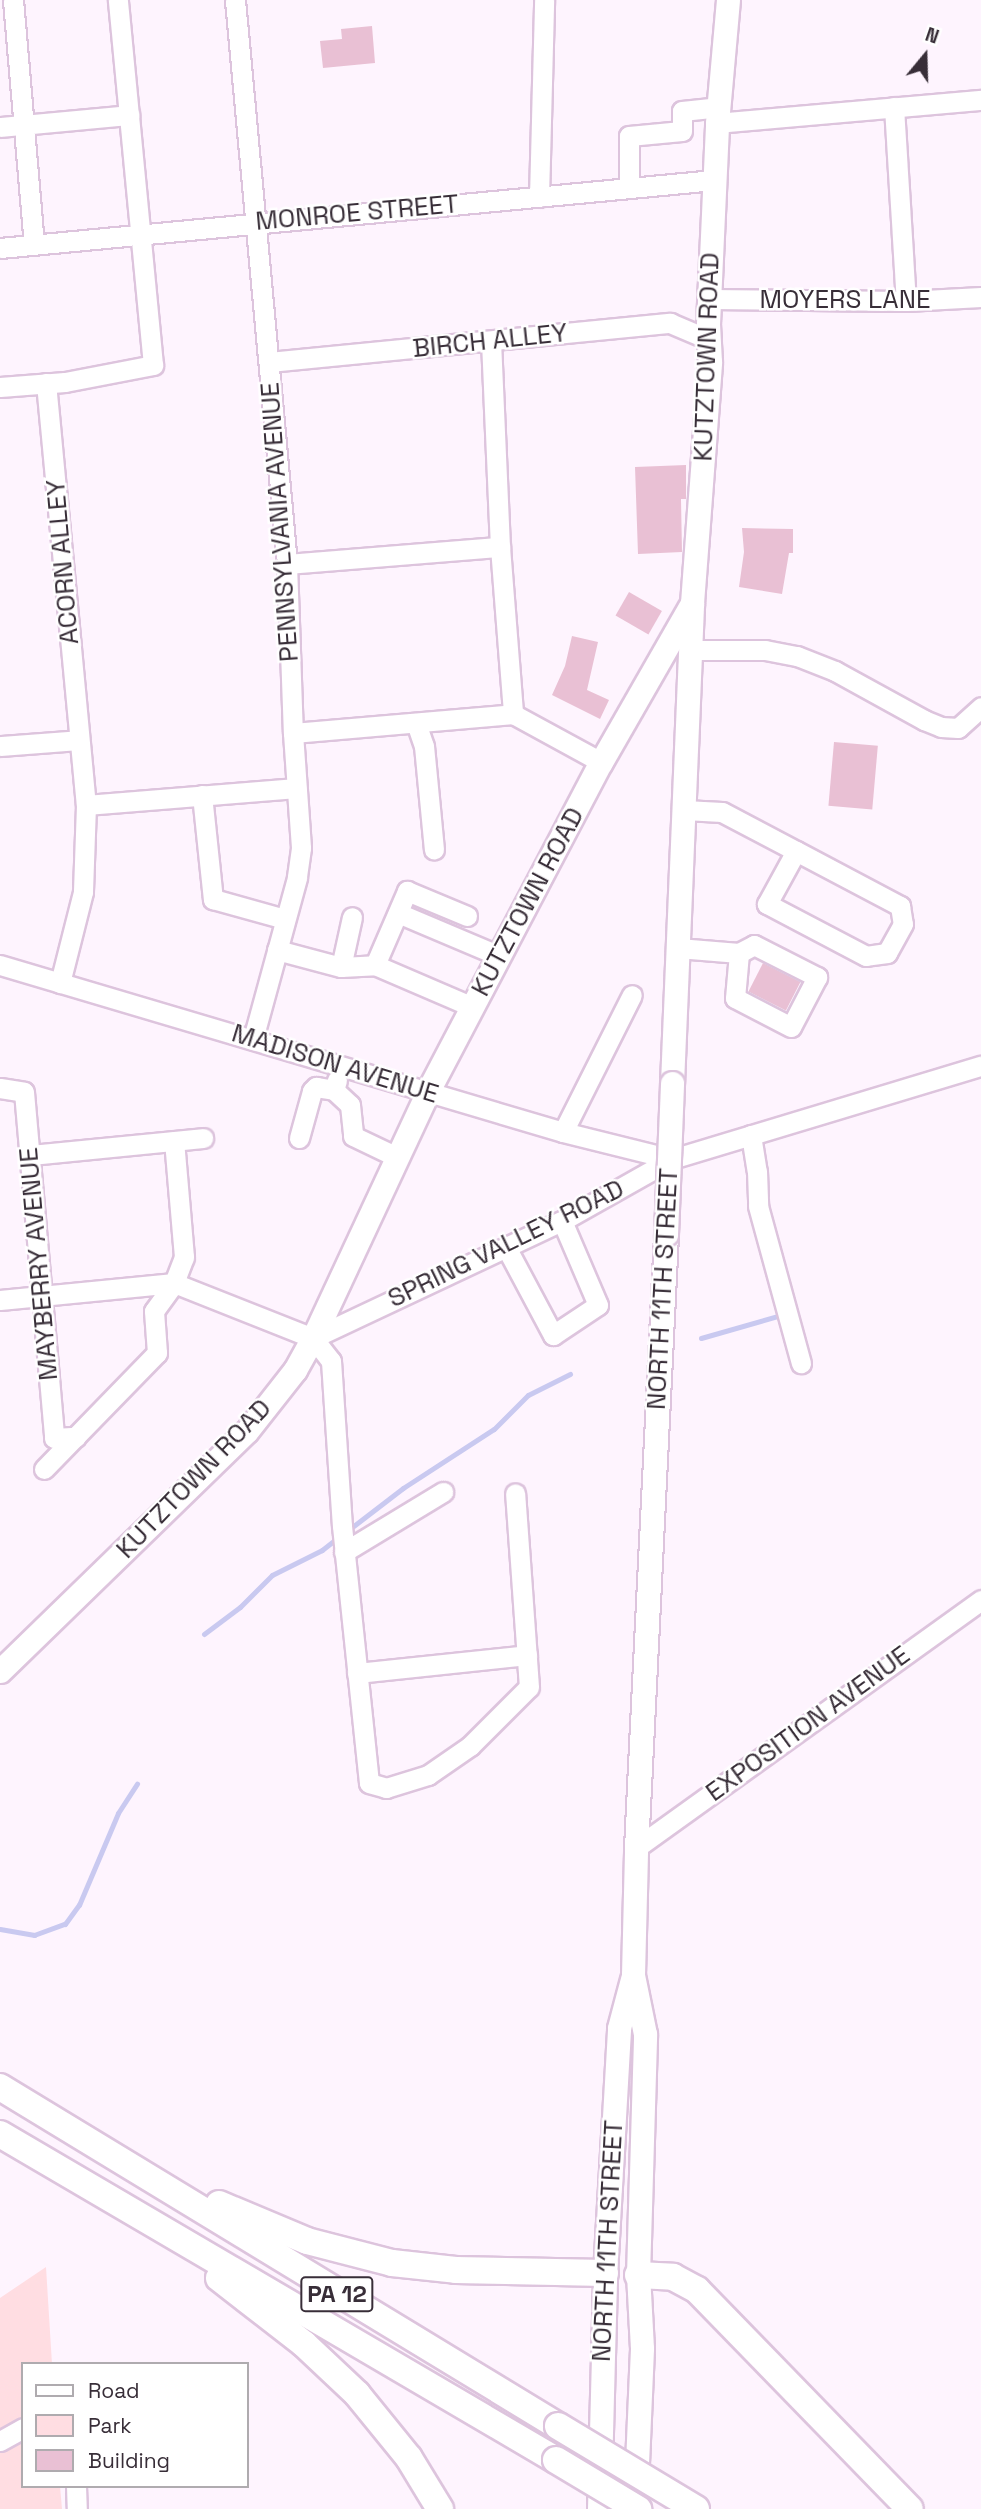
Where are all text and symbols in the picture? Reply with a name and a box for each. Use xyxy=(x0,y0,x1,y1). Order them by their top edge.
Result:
north arrow xyxy=(890,21,960,91)
text: N xyxy=(922,22,942,50)
street label: MONROE STREET xyxy=(254,189,460,237)
street label: KUTZTOWN ROAD xyxy=(688,252,726,462)
street label: MOYERS LANE xyxy=(759,284,931,316)
street label: BIRCH ALLEY xyxy=(411,317,569,365)
street label: PENNSYLVANIA AVENUE xyxy=(255,381,305,663)
street label: ACORN ALLEY xyxy=(40,478,86,646)
street label: KUTZTOWN ROAD xyxy=(465,802,591,1002)
street label: MADISON AVENUE xyxy=(228,1018,442,1110)
street label: MAYBERRY AVENUE xyxy=(13,1146,65,1382)
street label: NORTH 11TH STREET xyxy=(641,1167,685,1411)
street label: SPRING VALLEY ROAD xyxy=(383,1173,629,1315)
street label: KUTZTOWN ROAD xyxy=(110,1393,278,1565)
street label: EXPOSITION AVENUE xyxy=(700,1640,916,1808)
street label: NORTH 11TH STREET xyxy=(586,2119,630,2363)
road number: PA 12 xyxy=(298,2274,376,2314)
legend xyxy=(21,2362,248,2488)
text: Road xyxy=(88,2377,140,2404)
text: Park xyxy=(88,2412,132,2439)
text: Building xyxy=(88,2447,170,2474)

